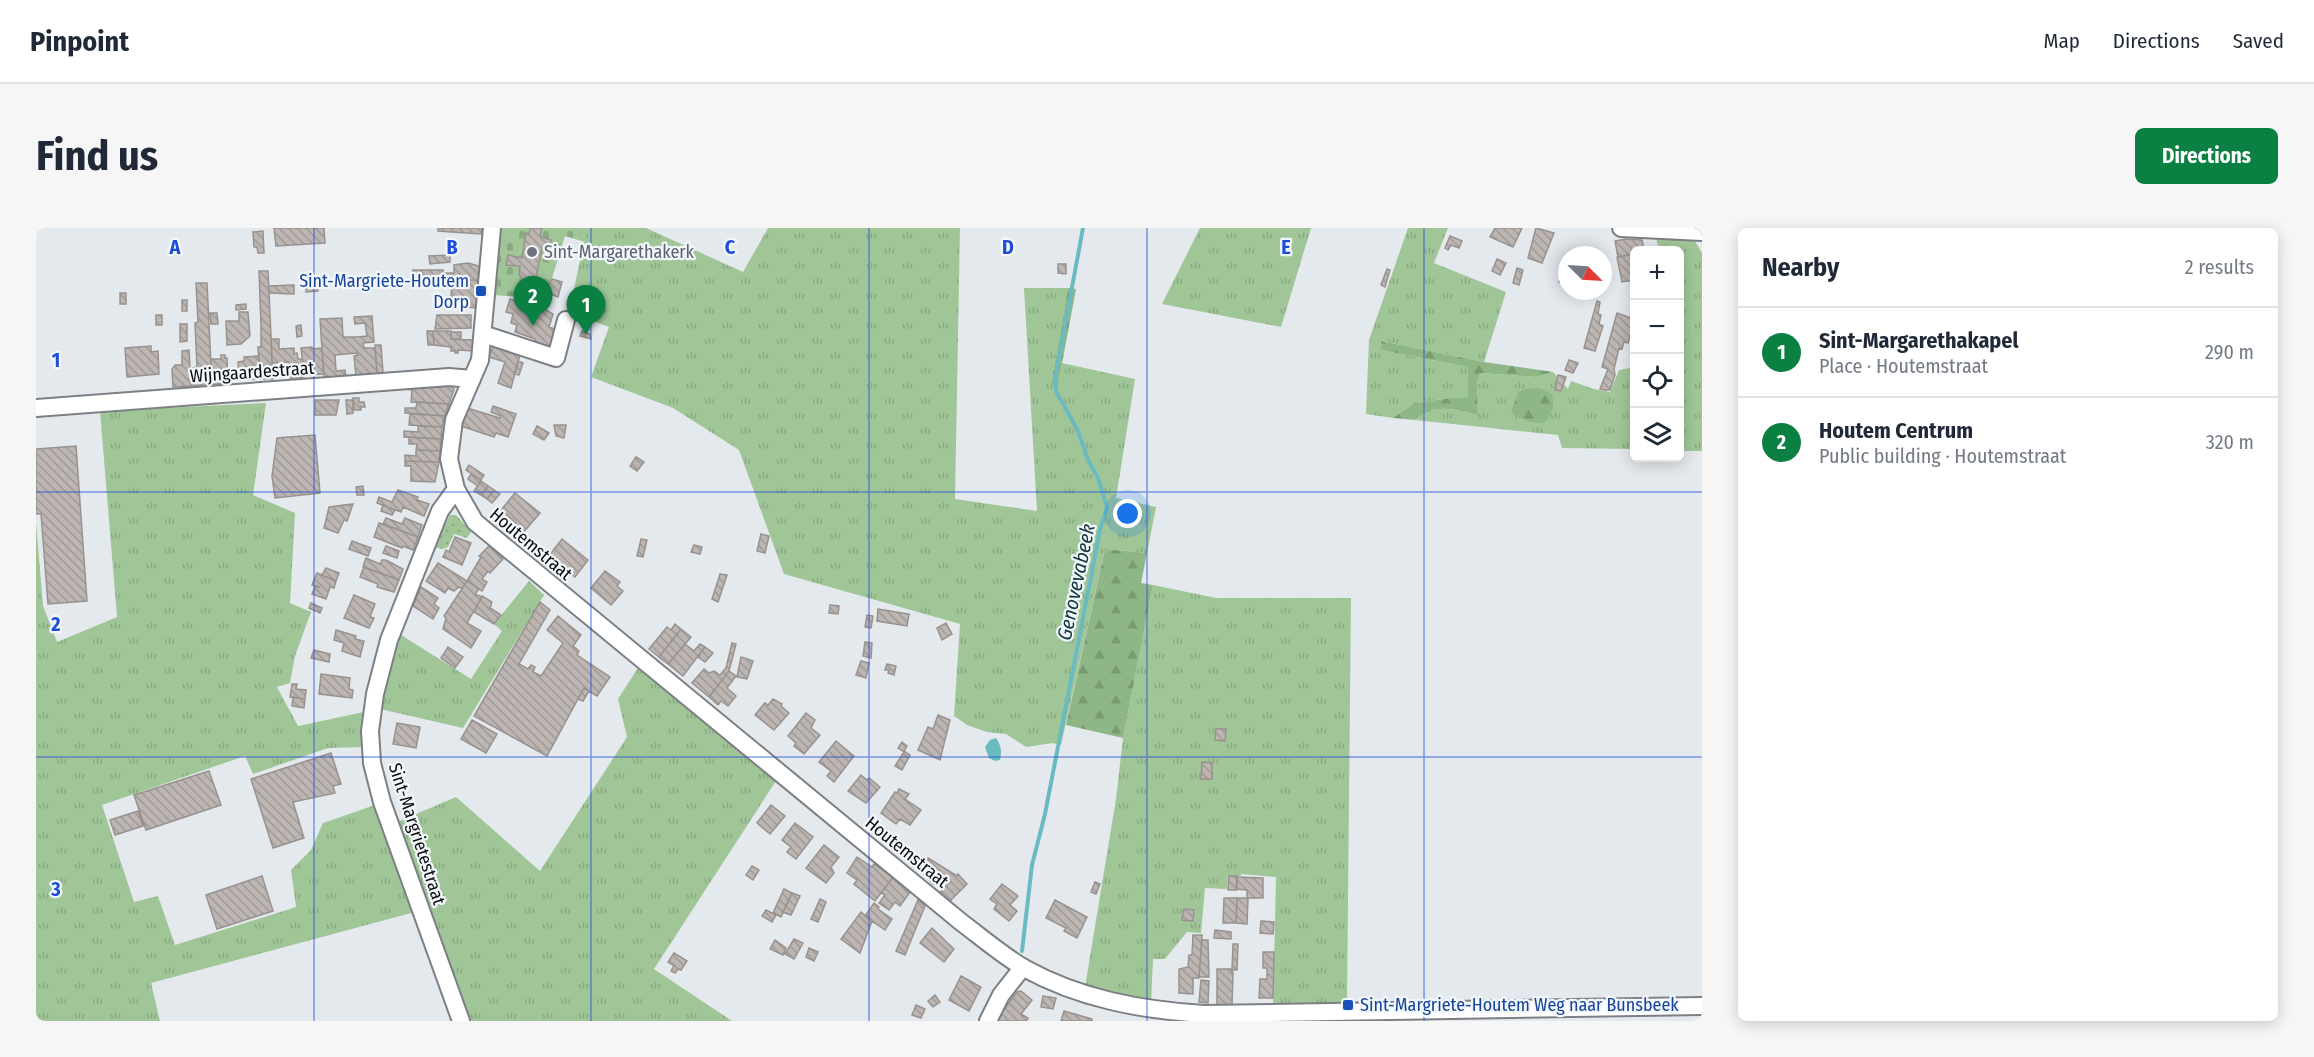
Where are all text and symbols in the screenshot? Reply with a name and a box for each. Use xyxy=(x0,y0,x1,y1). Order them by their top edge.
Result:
text: Pinpoint xyxy=(30,25,129,58)
text: Map xyxy=(2043,28,2080,54)
text: Directions xyxy=(2113,28,2200,54)
text: Saved xyxy=(2233,28,2284,54)
button: Directions xyxy=(2135,128,2278,184)
text: Find us xyxy=(36,131,158,181)
text: A xyxy=(169,235,182,259)
text: B xyxy=(446,235,458,259)
text: C xyxy=(725,235,736,259)
text: D xyxy=(1002,235,1014,259)
text: E xyxy=(1281,235,1291,259)
place label: Sint-Margarethakerk xyxy=(544,241,695,263)
marker: Sint-Margarethakerk xyxy=(525,245,539,259)
north arrow xyxy=(1558,246,1612,300)
map controls xyxy=(1630,246,1684,462)
button: + xyxy=(1630,246,1684,300)
text: Nearby xyxy=(1762,252,1839,283)
text: 2 results xyxy=(2185,255,2254,279)
place label: Sint-Margriete-Houtem Dorp xyxy=(299,270,469,313)
pin: 2 xyxy=(514,276,552,326)
marker: Sint-Margriete-Houtem Dorp xyxy=(474,284,488,298)
pin: 1 xyxy=(566,285,606,335)
button: − xyxy=(1630,300,1684,354)
text: Sint-Margarethakapel xyxy=(1819,327,2018,354)
text: 1 xyxy=(1777,340,1786,364)
text: 290 m xyxy=(2205,340,2254,364)
text: 1 xyxy=(52,348,60,372)
button: locate xyxy=(1630,354,1684,408)
text: Place · Houtemstraat xyxy=(1819,354,1988,378)
street label: Wijngaardestraat xyxy=(189,357,315,387)
button: layers xyxy=(1630,408,1684,462)
text: Houtem Centrum xyxy=(1819,417,1973,444)
text: 2 xyxy=(1777,430,1786,454)
text: 320 m xyxy=(2206,430,2254,454)
text: Public building · Houtemstraat xyxy=(1819,444,2066,468)
your location xyxy=(1113,499,1142,528)
street label: Houtemstraat xyxy=(485,503,577,585)
water label: Genovevabeek xyxy=(1052,522,1100,642)
text: 2 xyxy=(50,612,61,636)
street label: Sint-Margrietestraat xyxy=(384,760,450,908)
street label: Houtemstraat xyxy=(861,812,953,892)
text: 3 xyxy=(50,877,61,901)
place label: Sint-Margriete-Houtem Weg naar Bunsbeek xyxy=(1360,994,1679,1016)
marker: Sint-Margriete-Houtem Weg naar Bunsbeek xyxy=(1341,998,1355,1012)

